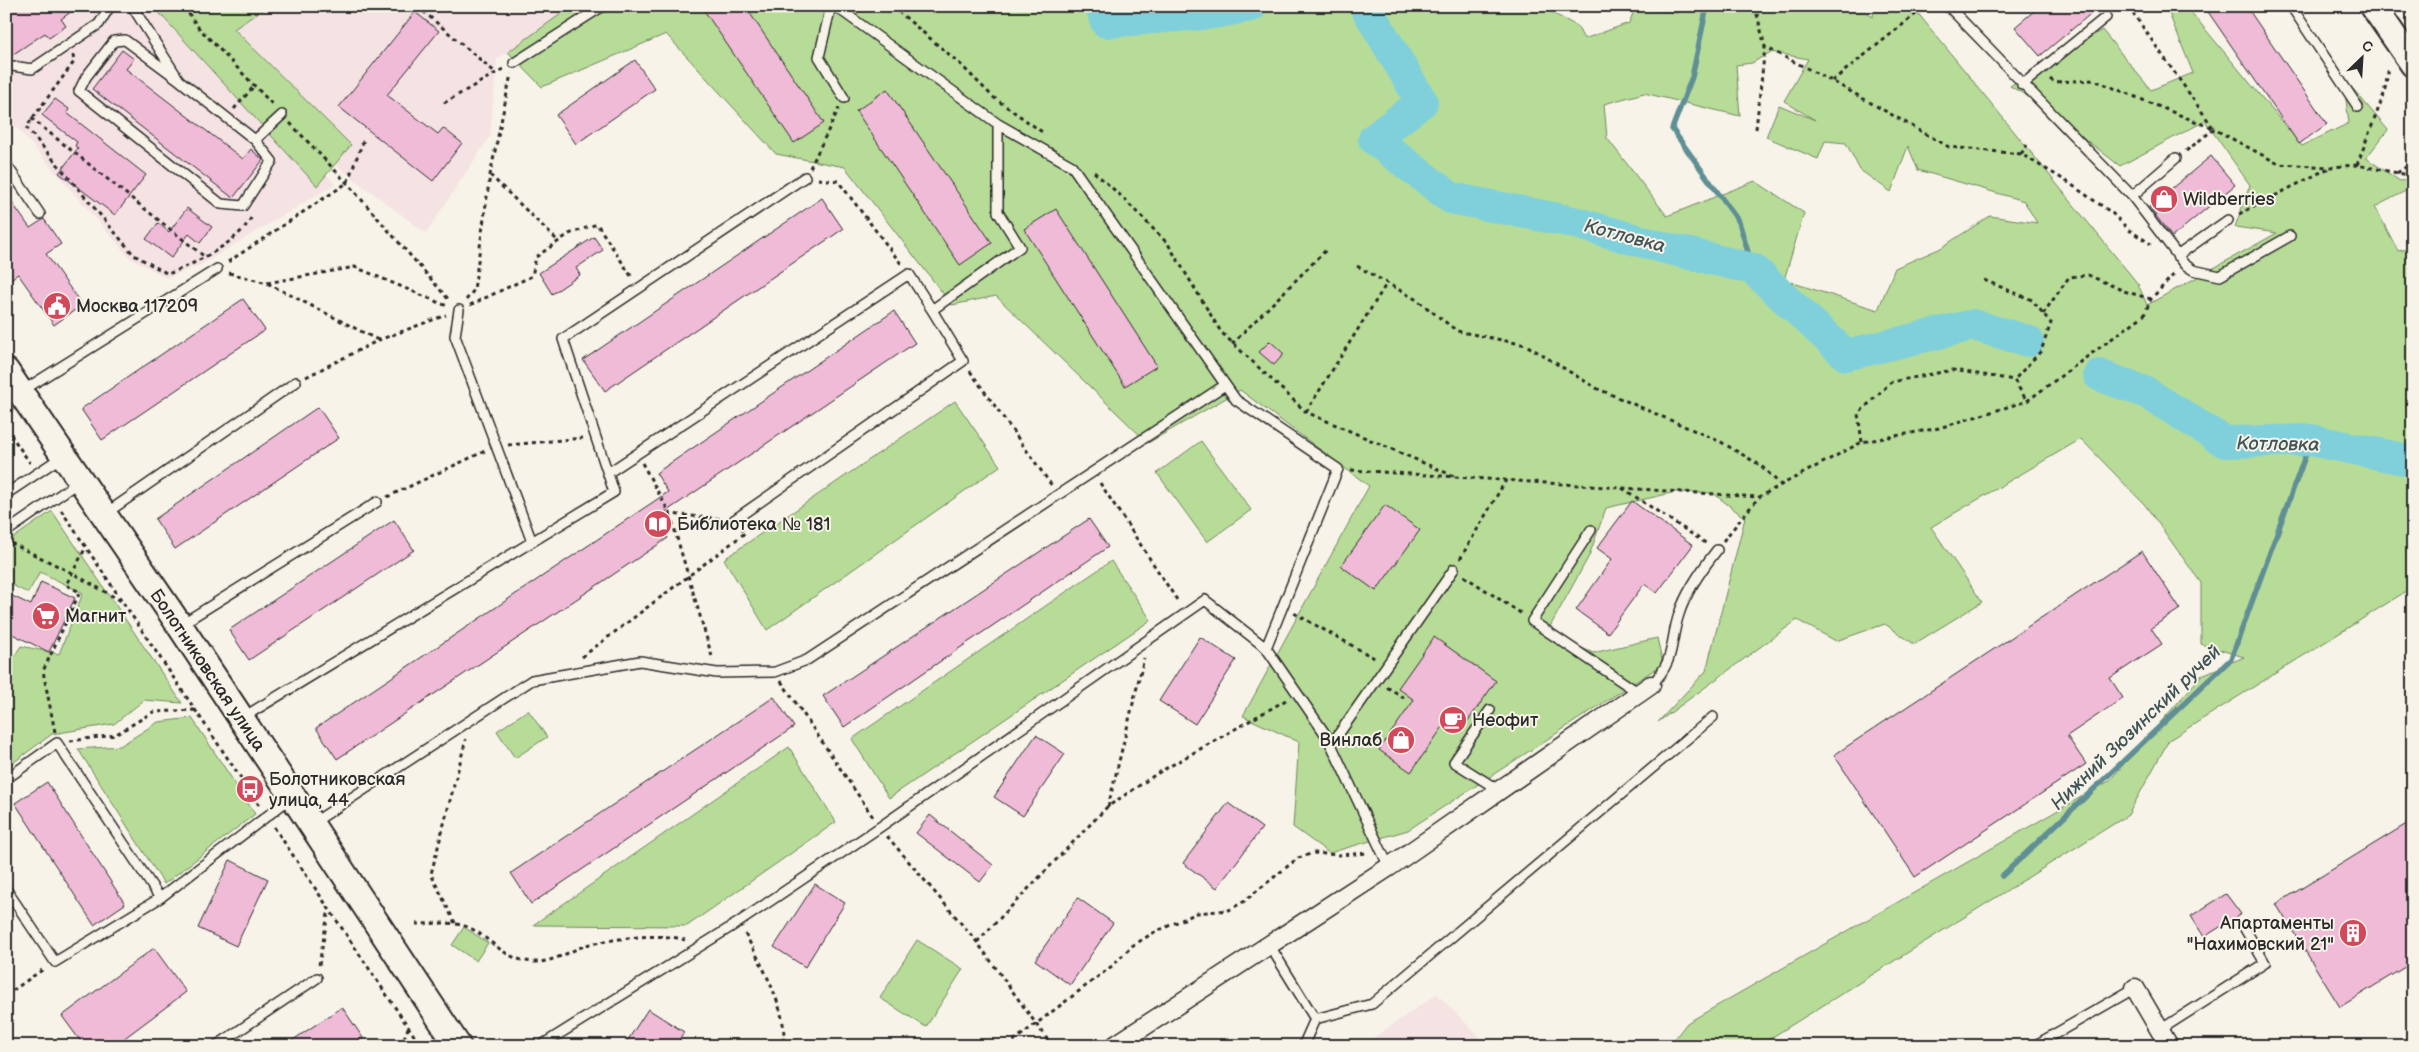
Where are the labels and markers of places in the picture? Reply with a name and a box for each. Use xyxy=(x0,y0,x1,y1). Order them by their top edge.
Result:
shop icon: Wildberries xyxy=(2149,184,2179,214)
place label: Wildberries xyxy=(2183,189,2275,210)
public building icon: Москва 117209 xyxy=(42,291,72,321)
place label: Москва 117209 xyxy=(76,296,198,317)
library icon: Библиотека № 181 xyxy=(643,509,673,539)
place label: Библиотека № 181 xyxy=(677,514,830,535)
supermarket icon: Магнит xyxy=(31,601,61,631)
place label: Магнит xyxy=(65,606,127,627)
cafe icon: Неофит xyxy=(1438,705,1468,735)
place label: Неофит xyxy=(1472,710,1539,731)
shop icon: Винлаб xyxy=(1386,725,1416,755)
place label: Винлаб xyxy=(1320,730,1382,751)
place label: Болотниковская улица, 44 xyxy=(269,769,405,811)
bus stop icon: Болотниковская улица, 44 xyxy=(235,774,265,804)
place label: Апартаменты "Нахимовский 21" xyxy=(2187,913,2334,955)
building icon: Апартаменты "Нахимовский 21" xyxy=(2338,918,2368,948)

